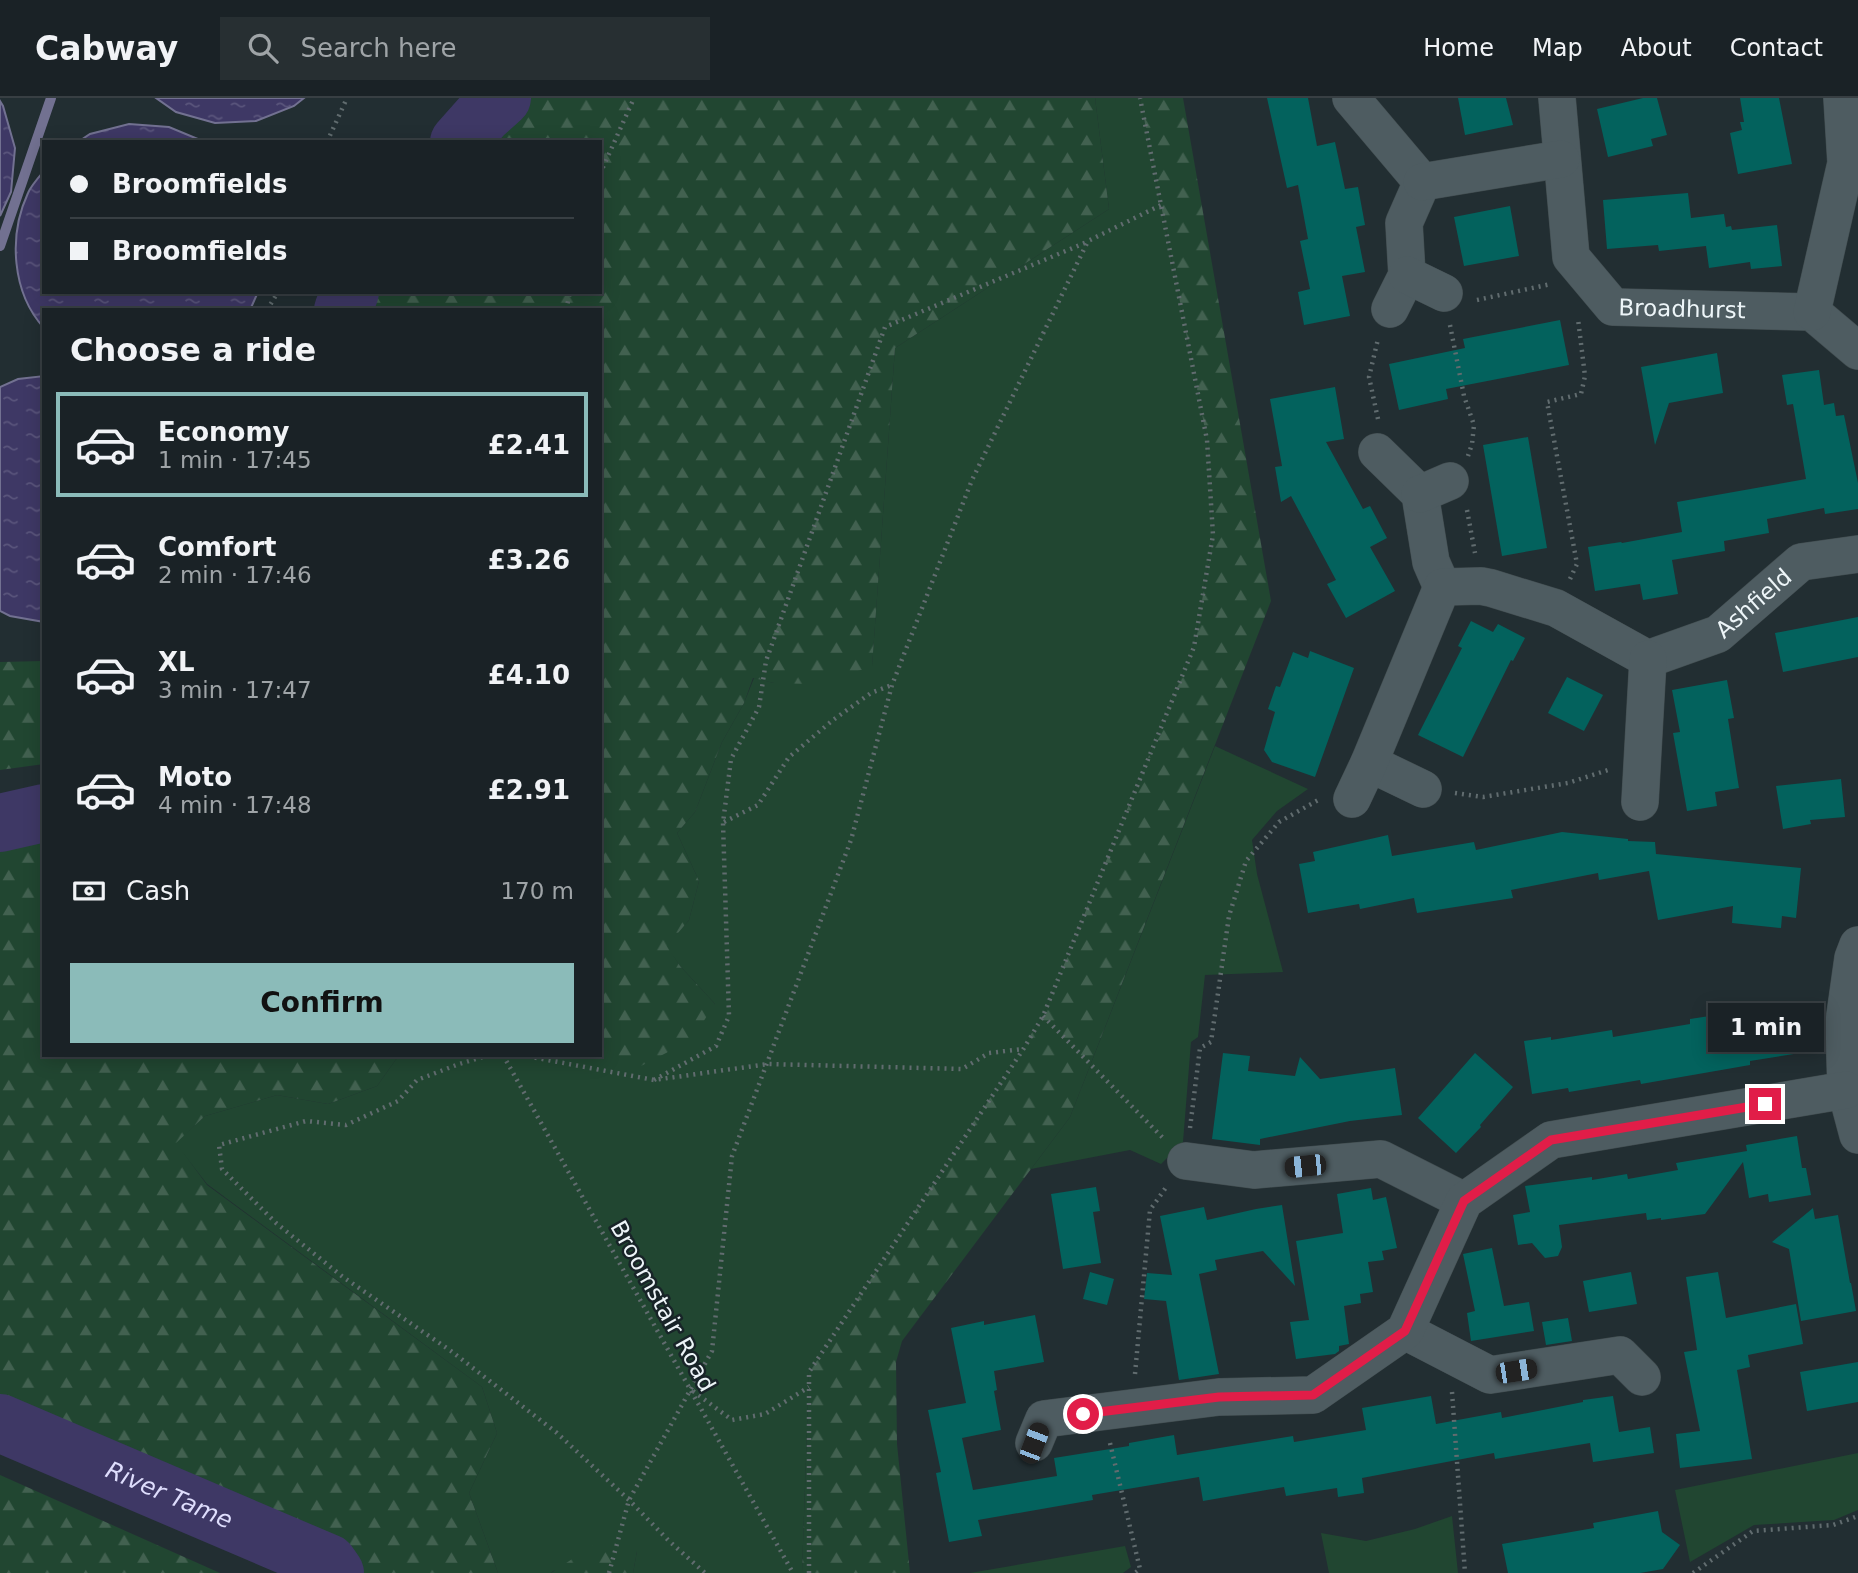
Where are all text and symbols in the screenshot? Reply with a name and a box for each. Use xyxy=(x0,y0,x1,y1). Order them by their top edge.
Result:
search box xyxy=(220,17,710,80)
text: Cabway xyxy=(35,29,178,68)
icon: search xyxy=(244,29,282,67)
text: Search here xyxy=(300,33,457,63)
text: Home xyxy=(1423,34,1494,62)
text: Map xyxy=(1532,34,1583,62)
text: About xyxy=(1621,34,1692,62)
text: Contact xyxy=(1730,34,1823,62)
text: Broomfields xyxy=(112,169,287,199)
text: Broomfields xyxy=(112,236,287,266)
street label: Broadhurst xyxy=(1618,294,1746,323)
text: Choose a ride xyxy=(70,331,316,369)
icon: car xyxy=(74,413,137,476)
text: Economy xyxy=(158,417,289,447)
text: £2.41 xyxy=(488,430,570,460)
text: 1 min · 17:45 xyxy=(158,447,312,473)
icon: car xyxy=(74,528,137,591)
text: Comfort xyxy=(158,532,276,562)
text: £3.26 xyxy=(488,545,570,575)
text: 2 min · 17:46 xyxy=(158,562,312,588)
street label: Ashfield xyxy=(1710,563,1797,643)
icon: car xyxy=(74,643,137,706)
text: XL xyxy=(158,647,195,677)
text: £4.10 xyxy=(488,660,570,690)
text: 3 min · 17:47 xyxy=(158,677,312,703)
icon: car xyxy=(74,758,137,821)
text: Moto xyxy=(158,762,232,792)
text: £2.91 xyxy=(488,775,570,805)
text: 4 min · 17:48 xyxy=(158,792,312,818)
icon: cash xyxy=(70,872,108,910)
text: Cash xyxy=(126,876,190,906)
text: 170 m xyxy=(500,878,574,904)
button: Confirm xyxy=(70,963,574,1043)
callout: 1 min xyxy=(1707,1002,1823,1052)
text: 1 min xyxy=(1730,1014,1802,1040)
route end xyxy=(1749,1088,1781,1120)
car xyxy=(1284,1153,1327,1179)
street label: Broomstair Road xyxy=(605,1216,721,1396)
car xyxy=(1494,1357,1539,1385)
route start xyxy=(1067,1398,1099,1430)
car xyxy=(1017,1420,1052,1466)
water label: River Tame xyxy=(102,1456,237,1535)

